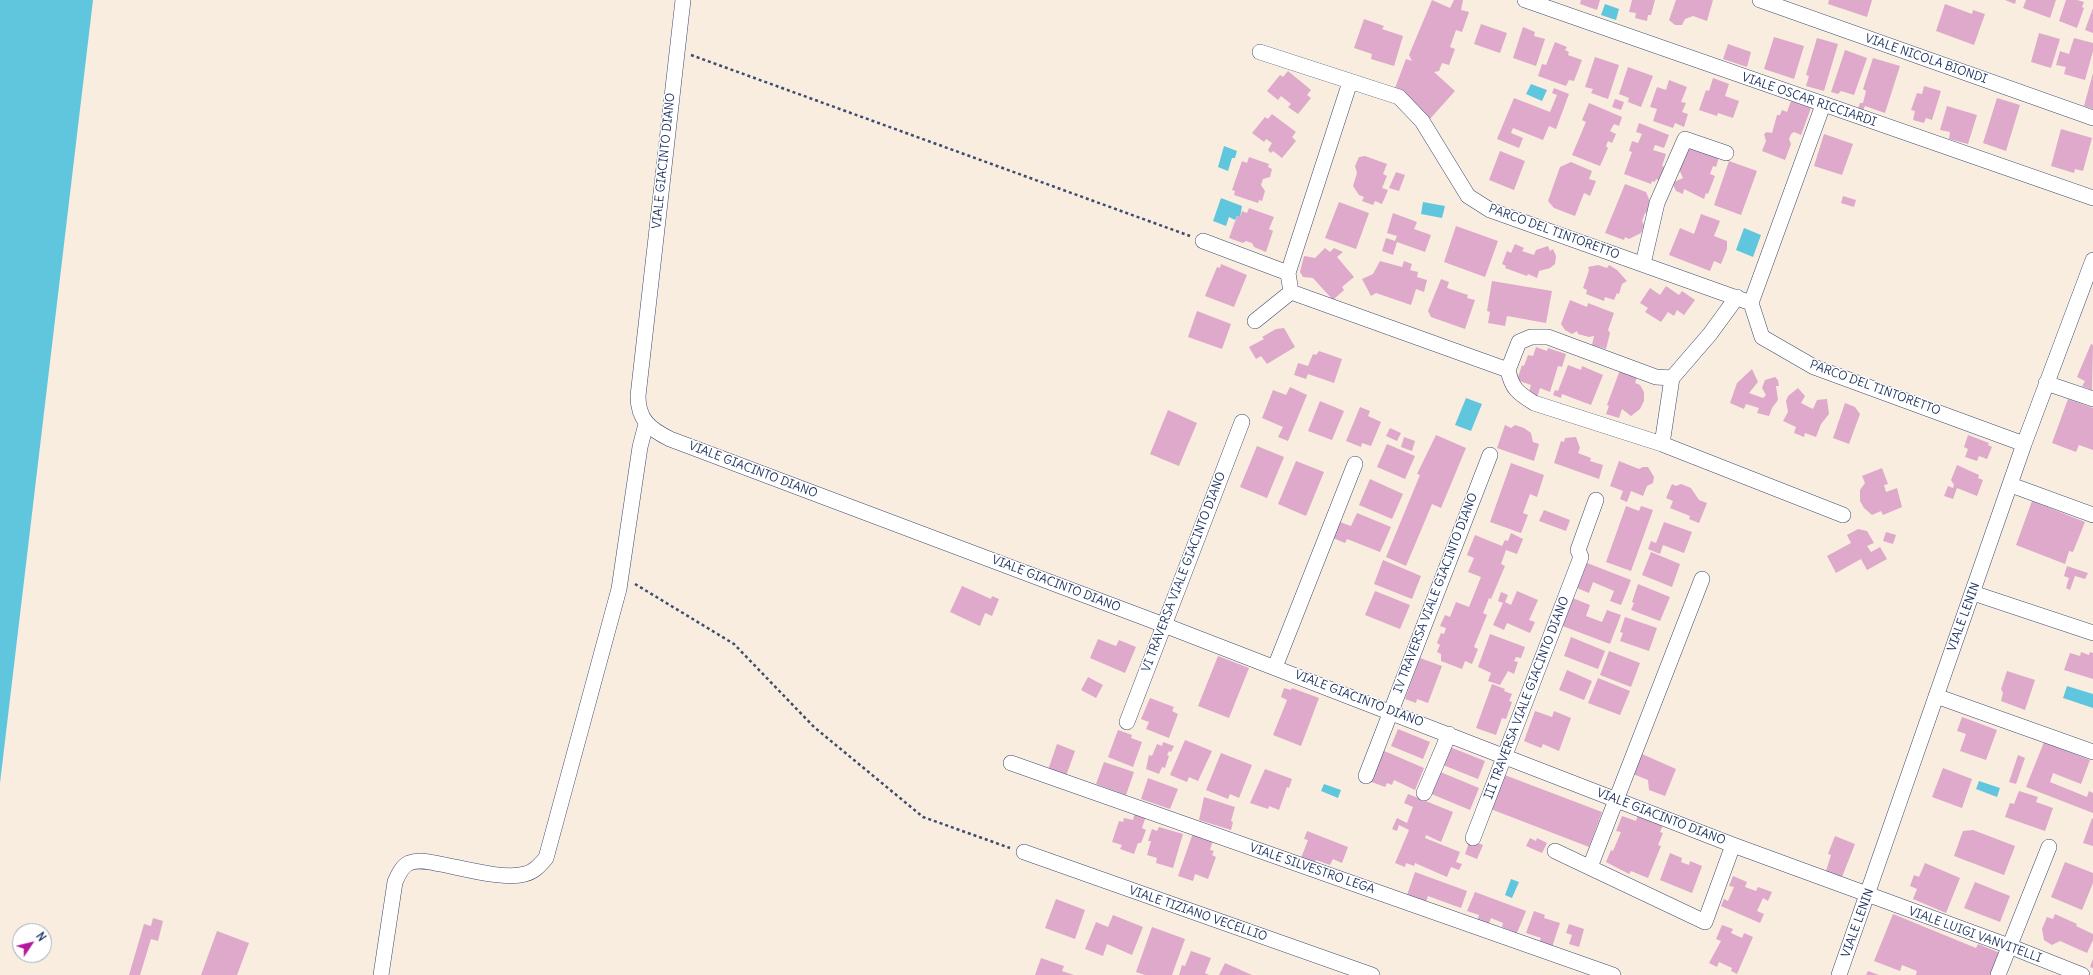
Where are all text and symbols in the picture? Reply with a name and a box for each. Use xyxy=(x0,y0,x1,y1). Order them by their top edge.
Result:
street label: VIALE NICOLA BIONDI xyxy=(1863,31,1989,87)
street label: VIALE OSCAR RICCIARDI xyxy=(1740,70,1878,130)
street label: VIALE GIACINTO DIANO xyxy=(650,92,678,230)
street label: PARCO DEL TINTORETTO xyxy=(1487,202,1621,262)
street label: PARCO DEL TINTORETTO xyxy=(1808,358,1942,418)
street label: VIALE GIACINTO DIANO xyxy=(687,439,819,501)
street label: VI TRAVERSA VIALE GIACINTO DIANO xyxy=(1139,470,1229,674)
street label: IV TRAVERSA VIALE GIACINTO DIANO xyxy=(1391,491,1481,695)
street label: VIALE GIACINTO DIANO xyxy=(990,553,1122,615)
street label: VIALE LENIN xyxy=(1945,581,1983,653)
street label: III TRAVERSA VIALE GIACINTO DIANO xyxy=(1482,595,1572,801)
street label: VIALE GIACINTO DIANO xyxy=(1293,668,1425,730)
street label: VIALE GIACINTO DIANO xyxy=(1595,786,1727,848)
street label: VIALE SILVESTRO LEGA xyxy=(1248,841,1376,897)
street label: VIALE TIZIANO VECELLIO xyxy=(1127,884,1269,944)
street label: VIALE LENIN xyxy=(1839,887,1877,959)
street label: VIALE LUIGI VANVITELLI xyxy=(1906,904,2044,966)
north arrow xyxy=(12,923,52,963)
text: N xyxy=(33,930,49,944)

